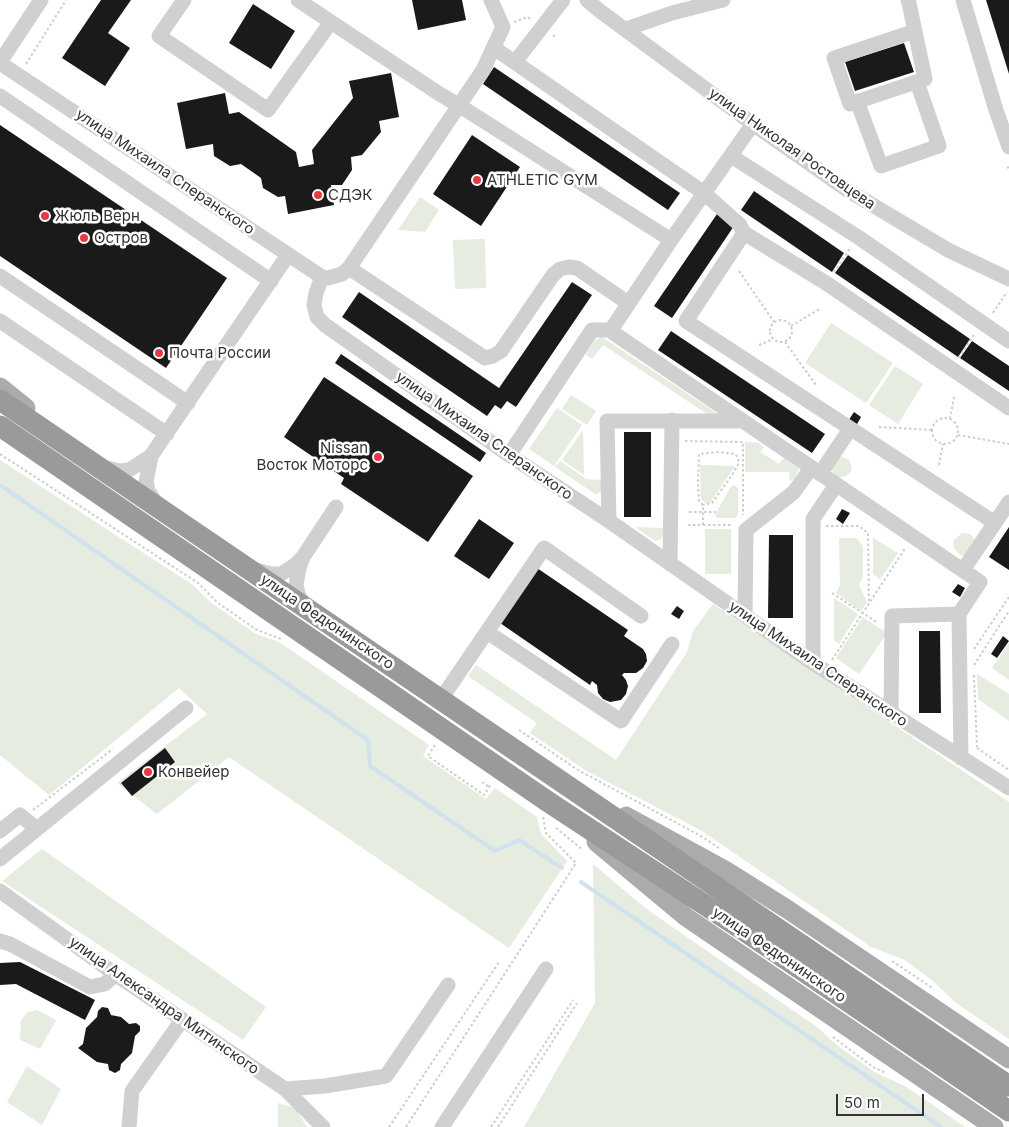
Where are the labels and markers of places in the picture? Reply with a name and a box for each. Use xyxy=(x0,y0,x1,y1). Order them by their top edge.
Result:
place label: ATHLETIC GYM xyxy=(487,171,598,189)
marker: ATHLETIC GYM xyxy=(471,174,483,186)
place label: СДЭК xyxy=(328,186,372,204)
marker: СДЭК xyxy=(312,189,324,201)
place label: Жюль Верн xyxy=(55,207,140,225)
marker: Жюль Верн xyxy=(39,210,51,222)
place label: Остров xyxy=(94,229,148,247)
marker: Остров xyxy=(78,232,90,244)
place label: Почта России xyxy=(169,344,271,362)
marker: Почта России xyxy=(153,347,165,359)
place label: Nissan Восток Моторс xyxy=(257,439,368,474)
marker: Nissan Восток Моторс xyxy=(372,451,384,463)
place label: Конвейер xyxy=(158,763,229,781)
marker: Конвейер xyxy=(142,766,154,778)

